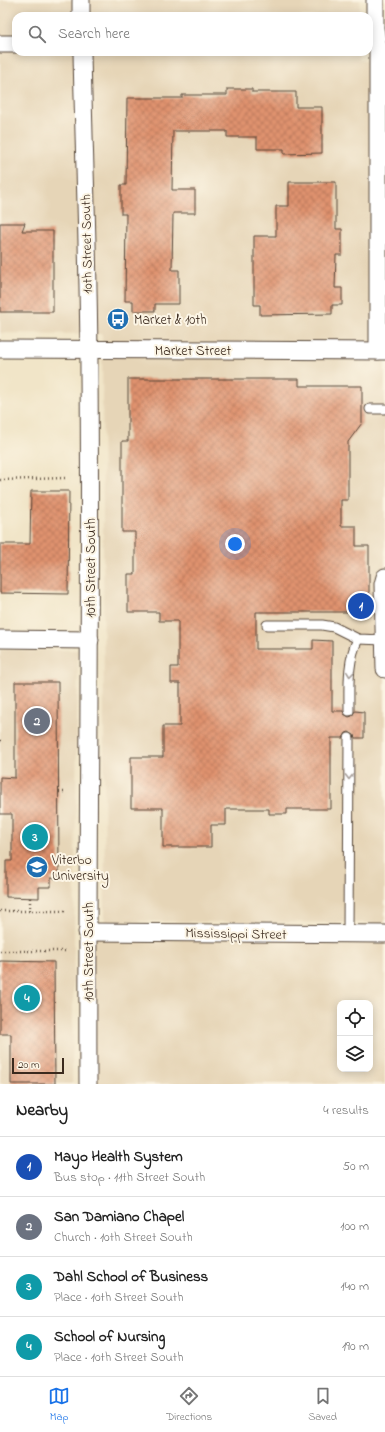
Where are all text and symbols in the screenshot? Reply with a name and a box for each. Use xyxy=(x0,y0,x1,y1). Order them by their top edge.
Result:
search box xyxy=(12,12,373,56)
icon: search xyxy=(26,23,48,45)
text: Search here xyxy=(58,23,130,45)
street label: 10th Street South xyxy=(76,194,99,294)
bus stop icon: Market & 10th xyxy=(105,306,131,332)
place label: Market & 10th xyxy=(134,310,207,331)
street label: Market Street xyxy=(155,341,231,362)
street label: 10th Street South xyxy=(81,518,102,618)
your location xyxy=(225,534,245,554)
pin: 1 xyxy=(348,591,374,621)
one-way arrow xyxy=(345,671,354,677)
pin: 2 xyxy=(24,706,50,736)
one-way arrow xyxy=(344,774,353,780)
pin: 3 xyxy=(22,822,48,852)
place label: Viterbo University xyxy=(51,850,109,888)
school or university icon: Viterbo University xyxy=(24,854,50,880)
street label: 10th Street South xyxy=(79,902,100,1002)
street label: Mississippi Street xyxy=(185,923,287,946)
pin: 4 xyxy=(14,983,40,1013)
map controls xyxy=(337,1000,373,1072)
button: locate xyxy=(337,1000,373,1036)
button: layers xyxy=(337,1036,373,1072)
scale bar xyxy=(12,1056,64,1075)
text: 20 m xyxy=(18,1057,40,1073)
text: Nearby xyxy=(16,1098,68,1123)
text: 4 results xyxy=(323,1101,369,1120)
text: Mayo Health System xyxy=(54,1146,183,1168)
text: 1 xyxy=(27,1157,31,1176)
text: 50 m xyxy=(343,1157,369,1176)
text: Bus stop · 11th Street South xyxy=(54,1168,205,1187)
text: San Damiano Chapel xyxy=(54,1206,184,1228)
text: 2 xyxy=(26,1217,32,1236)
text: 100 m xyxy=(340,1217,369,1236)
text: Church · 10th Street South xyxy=(54,1228,193,1247)
text: Dahl School of Business xyxy=(54,1266,208,1288)
text: 3 xyxy=(26,1277,32,1296)
text: 140 m xyxy=(341,1277,369,1296)
text: Place · 10th Street South xyxy=(54,1288,183,1307)
text: School of Nursing xyxy=(54,1326,165,1348)
text: 4 xyxy=(26,1337,32,1356)
text: 190 m xyxy=(342,1337,369,1356)
text: Place · 10th Street South xyxy=(54,1348,183,1367)
tab: Map xyxy=(48,1385,70,1425)
tab: Directions xyxy=(166,1385,212,1425)
tab: Saved xyxy=(308,1385,337,1425)

